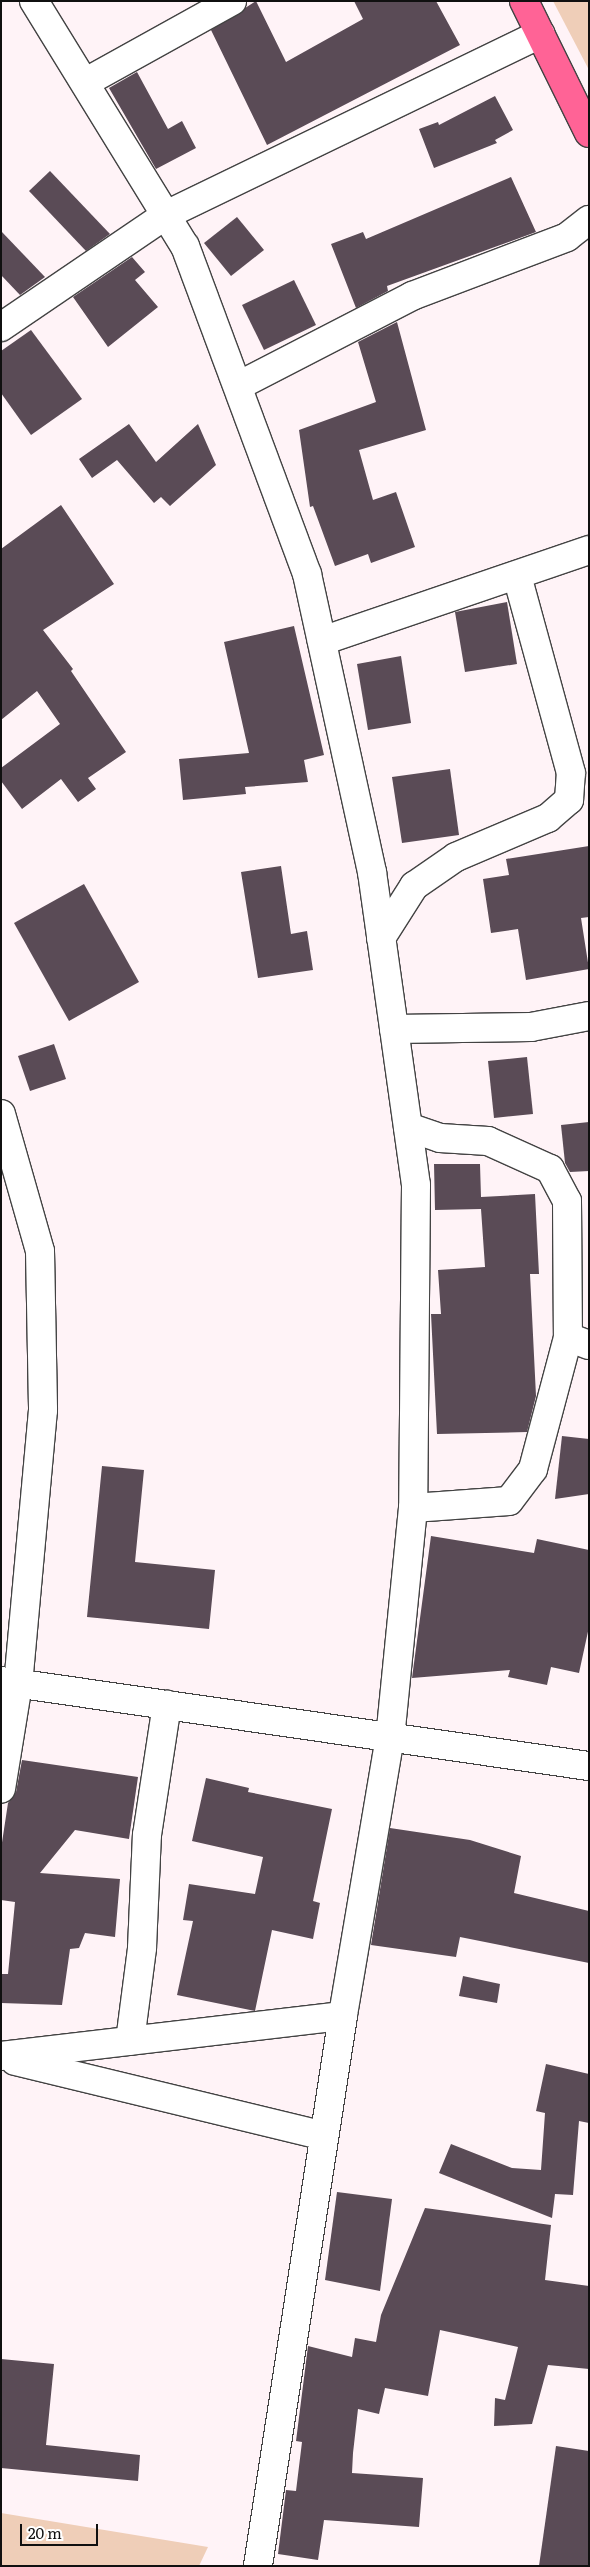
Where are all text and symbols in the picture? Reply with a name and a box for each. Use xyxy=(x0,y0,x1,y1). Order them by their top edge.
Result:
scale bar xyxy=(22,2514,100,2546)
text: 20 m xyxy=(28,2521,62,2544)

